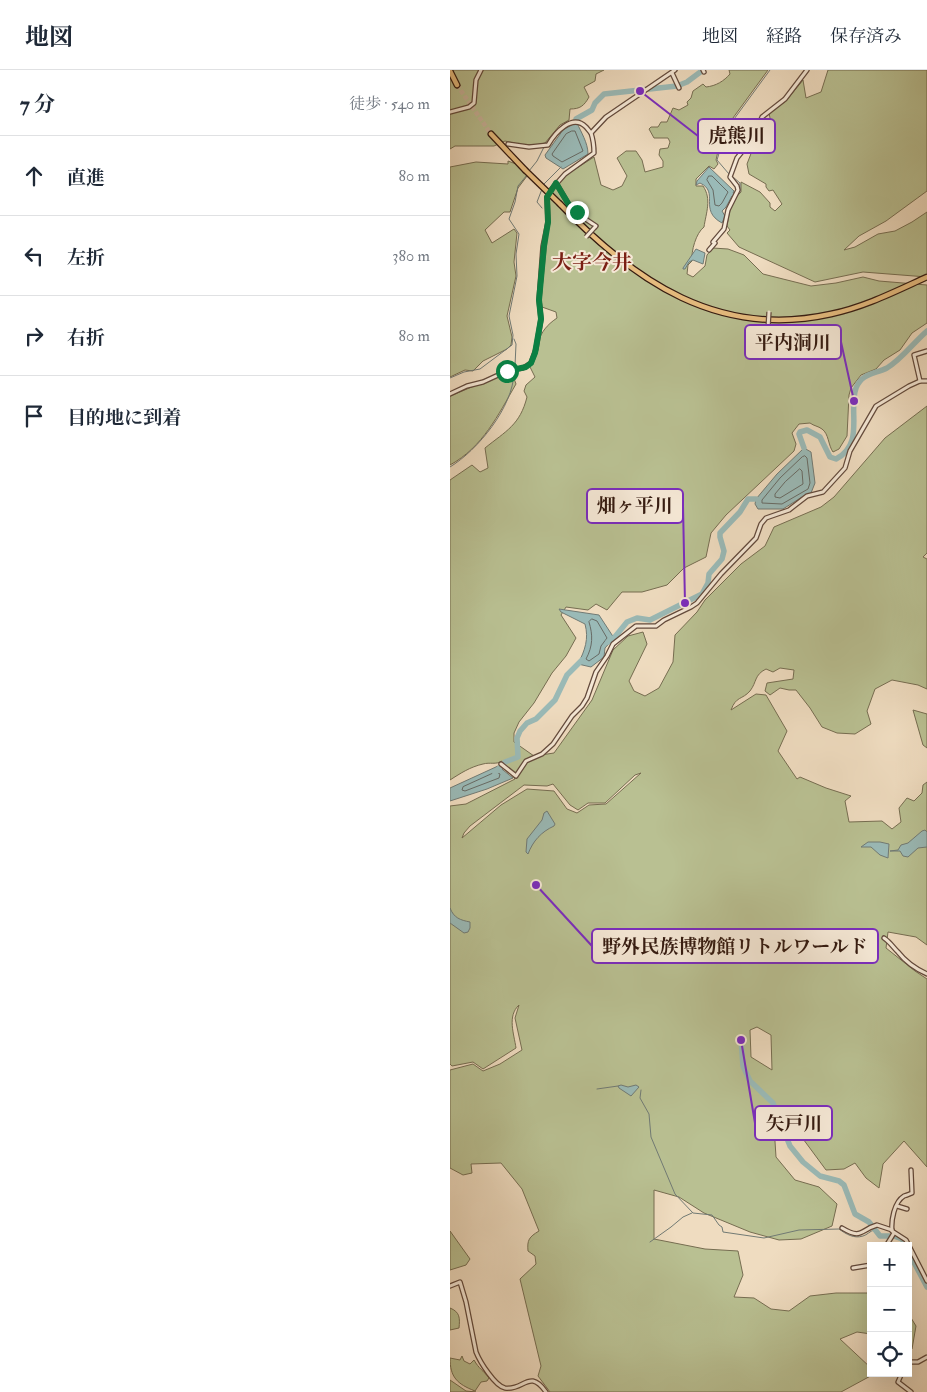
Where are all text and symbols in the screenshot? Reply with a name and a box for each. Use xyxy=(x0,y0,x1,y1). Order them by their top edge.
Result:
text: 地図 xyxy=(25,22,73,53)
text: 地図 xyxy=(702,25,738,48)
text: 経路 xyxy=(766,25,802,48)
text: 保存済み xyxy=(830,25,902,48)
text: 7 分 xyxy=(20,91,55,118)
text: 徒歩 · 540 m xyxy=(349,94,430,114)
callout: 虎熊川 xyxy=(698,119,775,153)
text: 虎熊川 xyxy=(708,124,766,148)
icon: ahead xyxy=(20,162,48,190)
text: 直進 xyxy=(67,166,105,190)
text: 80 m xyxy=(399,166,430,186)
route end xyxy=(566,201,589,224)
icon: left xyxy=(20,242,48,270)
text: 左折 xyxy=(67,246,105,270)
text: 380 m xyxy=(392,246,430,266)
district label: 大字今井 xyxy=(552,250,632,275)
icon: right xyxy=(20,322,48,350)
callout: 平内洞川 xyxy=(745,325,841,359)
text: 右折 xyxy=(67,326,105,350)
text: 80 m xyxy=(399,326,430,346)
text: 平内洞川 xyxy=(755,331,831,355)
route start xyxy=(496,360,519,383)
icon: arrive xyxy=(20,402,48,430)
text: 目的地に到着 xyxy=(67,406,181,430)
callout: 畑ヶ平川 xyxy=(587,489,683,523)
text: 畑ヶ平川 xyxy=(597,494,673,518)
callout: 野外民族博物館リトルワールド xyxy=(592,929,878,963)
text: 野外民族博物館リトルワールド xyxy=(602,935,868,959)
callout: 矢戸川 xyxy=(755,1106,832,1140)
text: 矢戸川 xyxy=(765,1112,823,1136)
map controls xyxy=(867,1242,912,1377)
button: + xyxy=(867,1242,912,1287)
button: − xyxy=(867,1287,912,1332)
button: locate xyxy=(867,1332,912,1377)

